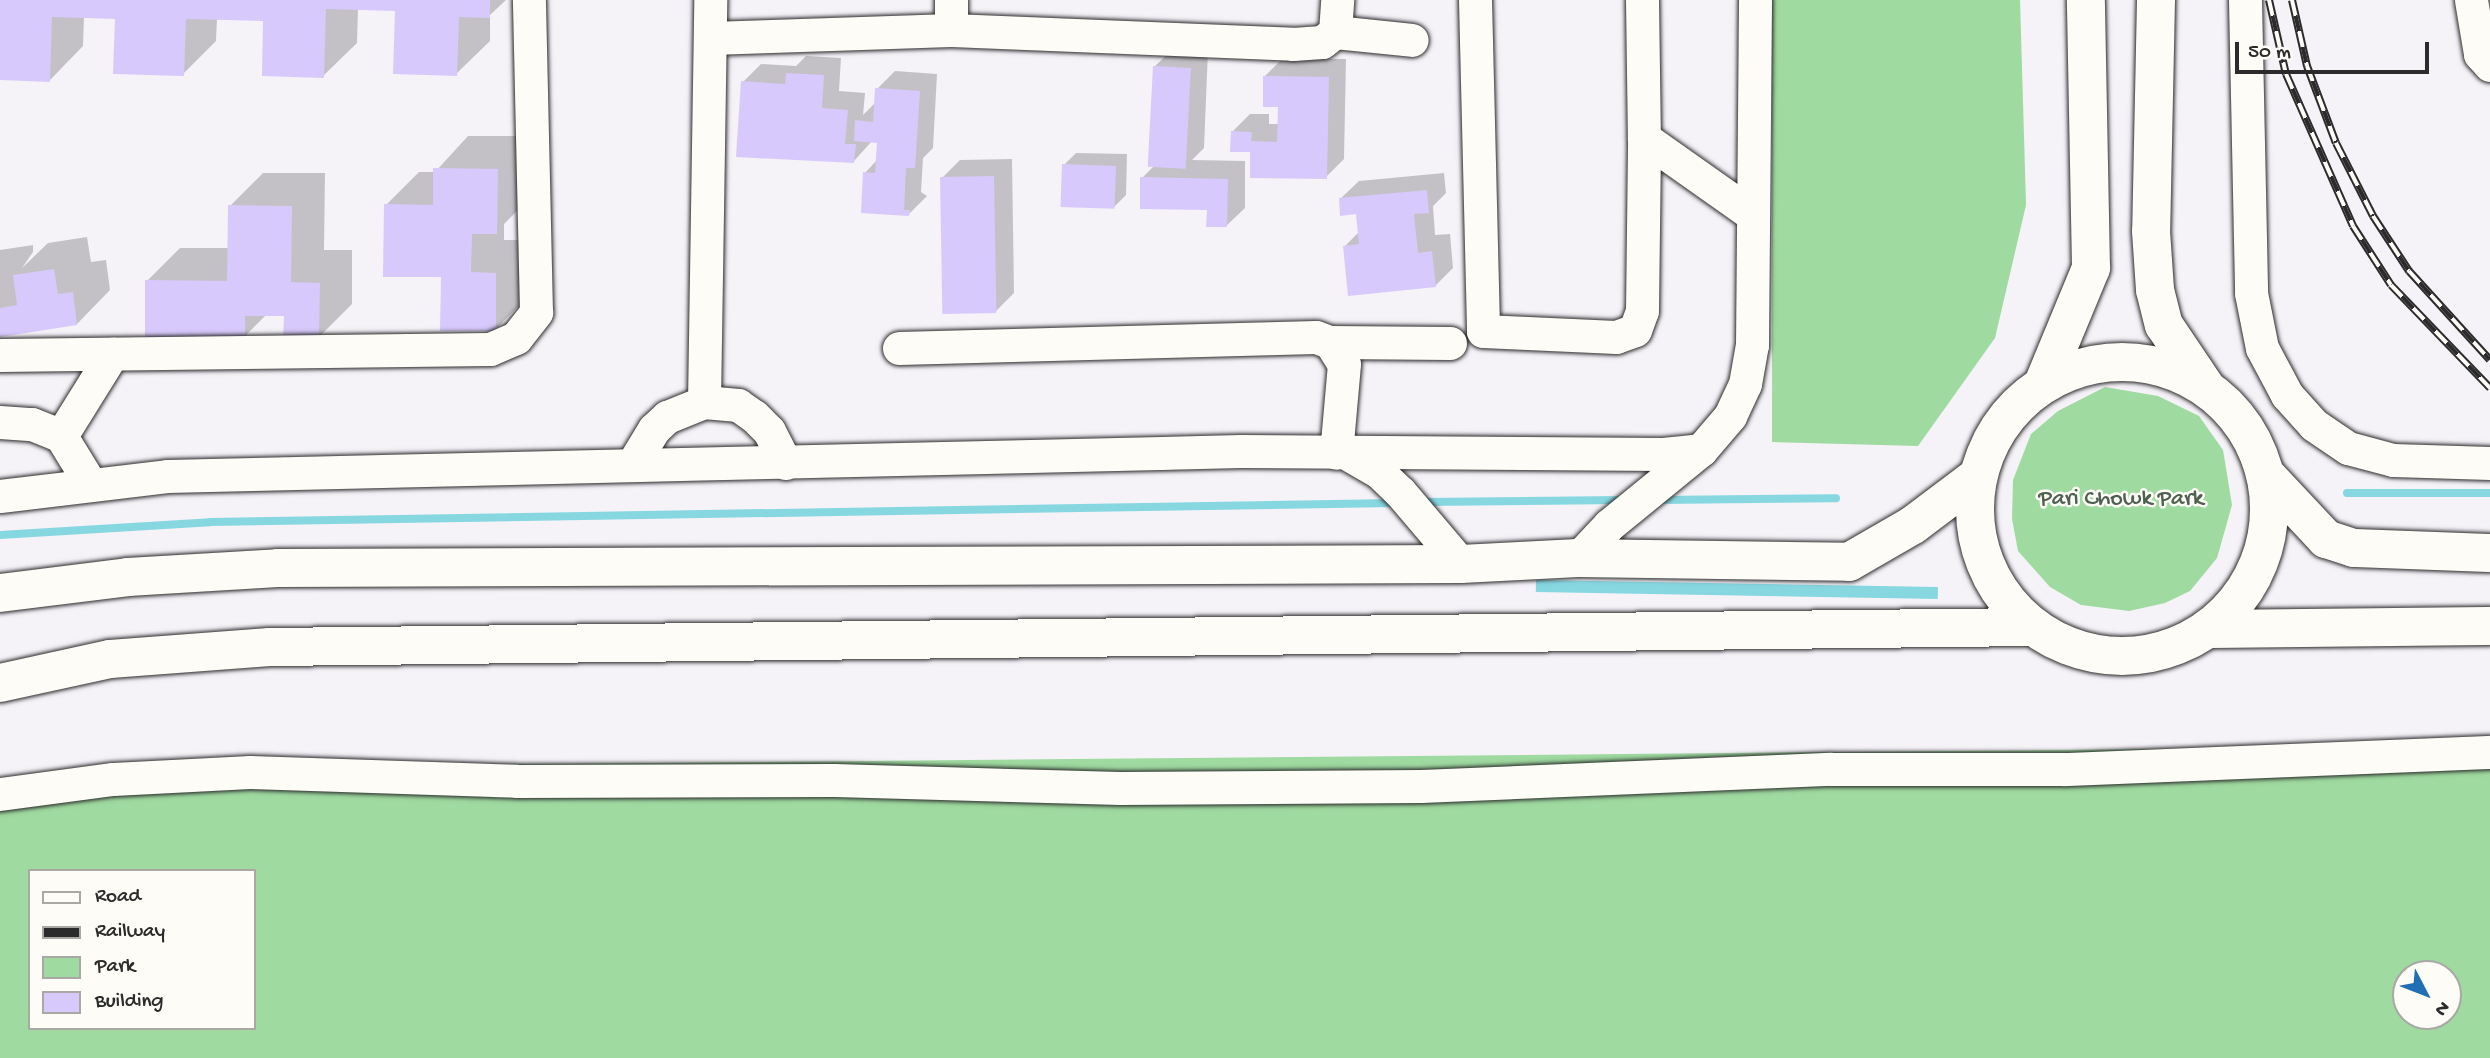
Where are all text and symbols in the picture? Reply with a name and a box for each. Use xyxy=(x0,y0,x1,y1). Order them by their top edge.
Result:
scale bar xyxy=(2238,28,2432,72)
text: 50 m xyxy=(2248,41,2291,66)
park label: Pari Chowk Park xyxy=(2038,486,2204,514)
legend xyxy=(28,869,256,1030)
text: Road xyxy=(95,885,141,910)
text: Railway xyxy=(95,920,165,945)
text: Park xyxy=(95,955,135,980)
north arrow xyxy=(2392,960,2462,1030)
text: Building xyxy=(95,990,164,1015)
text: N xyxy=(2429,996,2454,1020)

